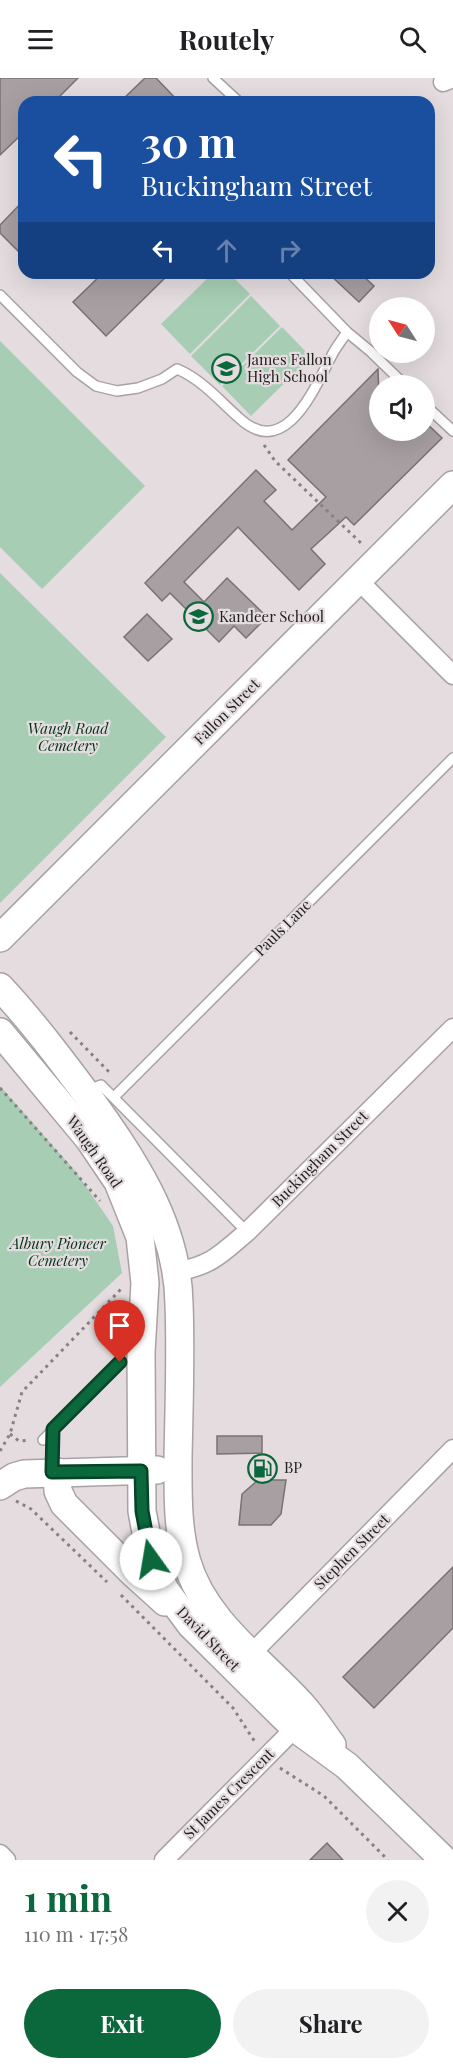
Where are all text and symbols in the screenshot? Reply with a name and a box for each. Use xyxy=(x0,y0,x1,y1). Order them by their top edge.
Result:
text: Routely xyxy=(179,21,274,57)
icon: menu xyxy=(24,23,57,56)
icon: search xyxy=(396,23,429,56)
text: 30 m xyxy=(141,113,236,169)
icon: left xyxy=(42,120,120,198)
text: Buckingham Street xyxy=(141,167,372,203)
icon: left xyxy=(147,234,180,267)
icon: ahead xyxy=(210,234,243,267)
icon: right xyxy=(273,234,306,267)
north arrow xyxy=(369,297,435,363)
map controls xyxy=(369,297,435,441)
place label: James Fallon High School xyxy=(246,349,332,386)
school or university icon: James Fallon High School xyxy=(210,353,242,385)
button: sound xyxy=(369,375,435,441)
school or university icon: Kandeer School xyxy=(182,601,214,633)
place label: Kandeer School xyxy=(219,606,324,626)
street label: Fallon Street xyxy=(189,674,264,749)
park label: Waugh Road Cemetery xyxy=(28,718,109,755)
street label: Pauls Lane xyxy=(250,895,315,960)
street label: Buckingham Street xyxy=(267,1105,372,1211)
street label: Waugh Road xyxy=(62,1111,127,1192)
park label: Albury Pioneer Cemetery xyxy=(8,1233,106,1270)
pin xyxy=(94,1300,145,1362)
icon: arrive xyxy=(103,1309,136,1342)
fuel station icon: BP xyxy=(247,1452,279,1484)
place label: BP xyxy=(284,1457,302,1477)
street label: Stephen Street xyxy=(309,1509,394,1593)
position arrow xyxy=(119,1527,183,1591)
street label: David Street xyxy=(173,1602,245,1675)
street label: St James Crescent xyxy=(179,1743,278,1843)
text: 1 min xyxy=(24,1873,112,1921)
button: close xyxy=(366,1880,429,1943)
text: 110 m · 17:58 xyxy=(24,1920,128,1947)
button: Exit xyxy=(24,1989,221,2058)
button: Share xyxy=(233,1989,429,2058)

